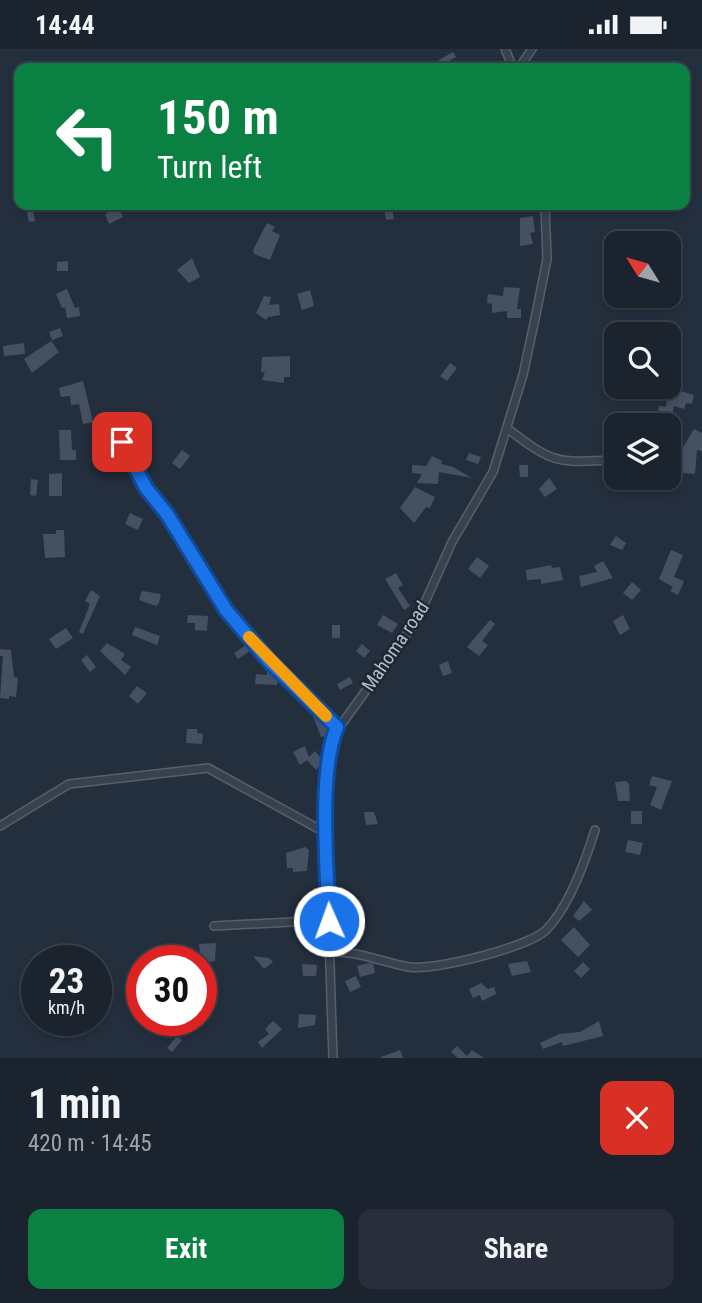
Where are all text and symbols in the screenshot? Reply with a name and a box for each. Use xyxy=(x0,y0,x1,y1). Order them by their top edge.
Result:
text: 14:44 xyxy=(35,10,95,40)
text: 150 m xyxy=(157,89,279,146)
icon: left xyxy=(42,91,133,182)
text: Turn left xyxy=(157,148,262,186)
north arrow xyxy=(604,231,681,308)
map controls xyxy=(604,231,681,490)
button: search xyxy=(604,322,681,399)
pin xyxy=(92,412,152,472)
button: layers xyxy=(604,413,681,490)
icon: arrive xyxy=(103,423,141,461)
street label: Mahoma road xyxy=(357,597,434,696)
position arrow xyxy=(292,884,366,958)
speed limit sign: 30 xyxy=(126,945,217,1036)
text: 23 xyxy=(49,961,84,1002)
text: km/h xyxy=(48,997,85,1018)
text: 1 min xyxy=(28,1079,121,1128)
button: close xyxy=(600,1081,674,1155)
text: 420 m · 14:45 xyxy=(28,1130,152,1157)
button: Exit xyxy=(28,1209,344,1289)
button: Share xyxy=(358,1209,674,1289)

